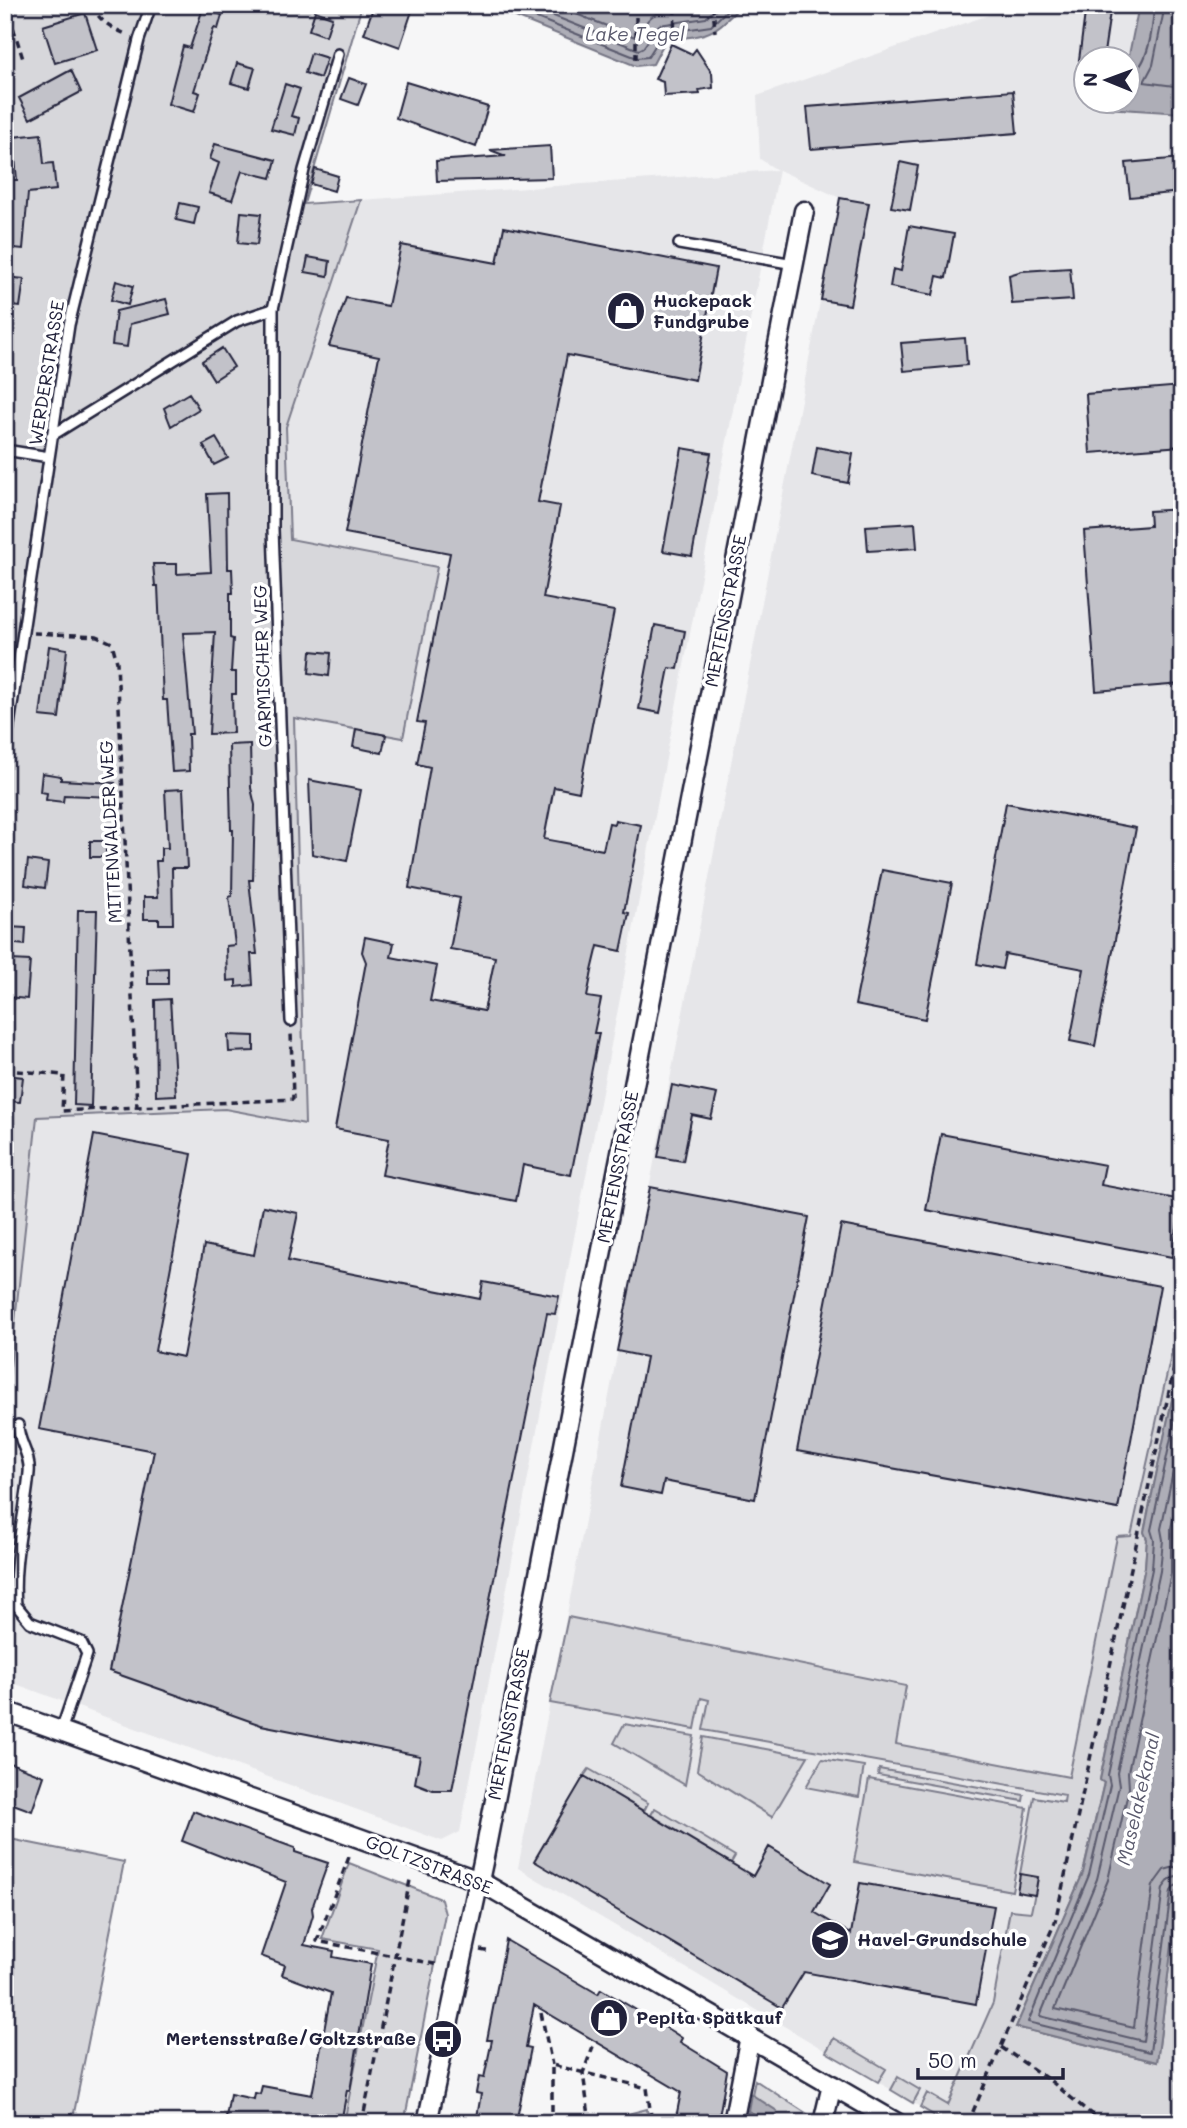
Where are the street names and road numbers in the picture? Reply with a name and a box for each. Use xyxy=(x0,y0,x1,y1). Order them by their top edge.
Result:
street label: WERDERSTRASSE xyxy=(23,299,69,447)
street label: MERTENSSTRASSE xyxy=(698,533,752,689)
street label: GARMISCHER WEG xyxy=(247,584,277,748)
street label: MITTENWALDER WEG xyxy=(93,740,127,924)
street label: MERTENSSTRASSE xyxy=(590,1089,644,1245)
street label: MERTENSSTRASSE xyxy=(481,1646,535,1802)
street label: GOLTZSTRASSE xyxy=(363,1829,496,1899)

